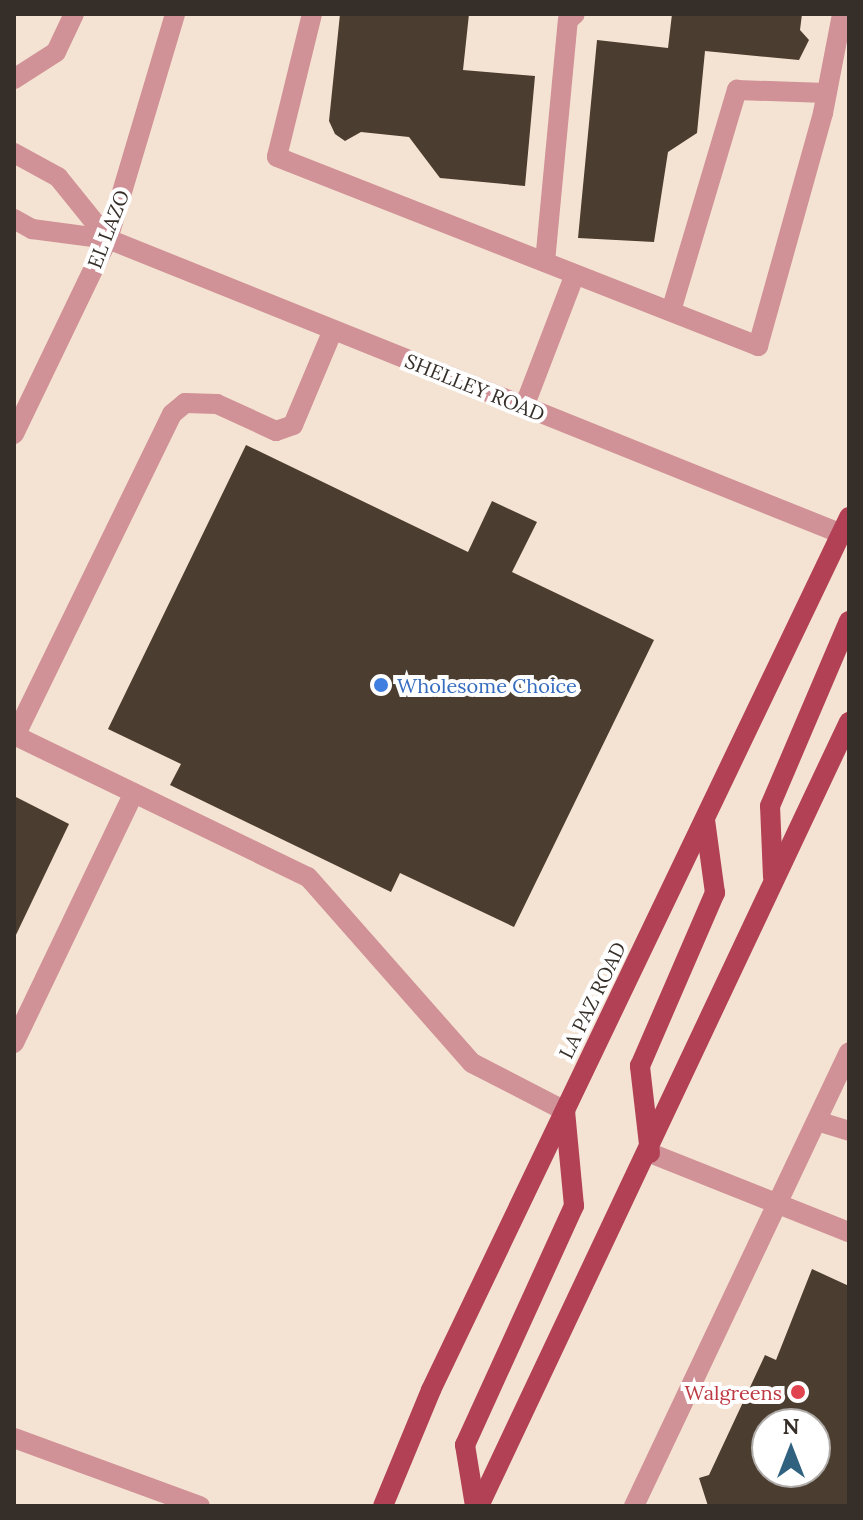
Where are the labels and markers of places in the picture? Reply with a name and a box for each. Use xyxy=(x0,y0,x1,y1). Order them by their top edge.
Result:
place label: Wholesome Choice xyxy=(397,673,577,697)
marker: Wholesome Choice xyxy=(372,676,390,694)
place label: Walgreens xyxy=(685,1380,782,1404)
marker: Walgreens xyxy=(789,1383,807,1401)

